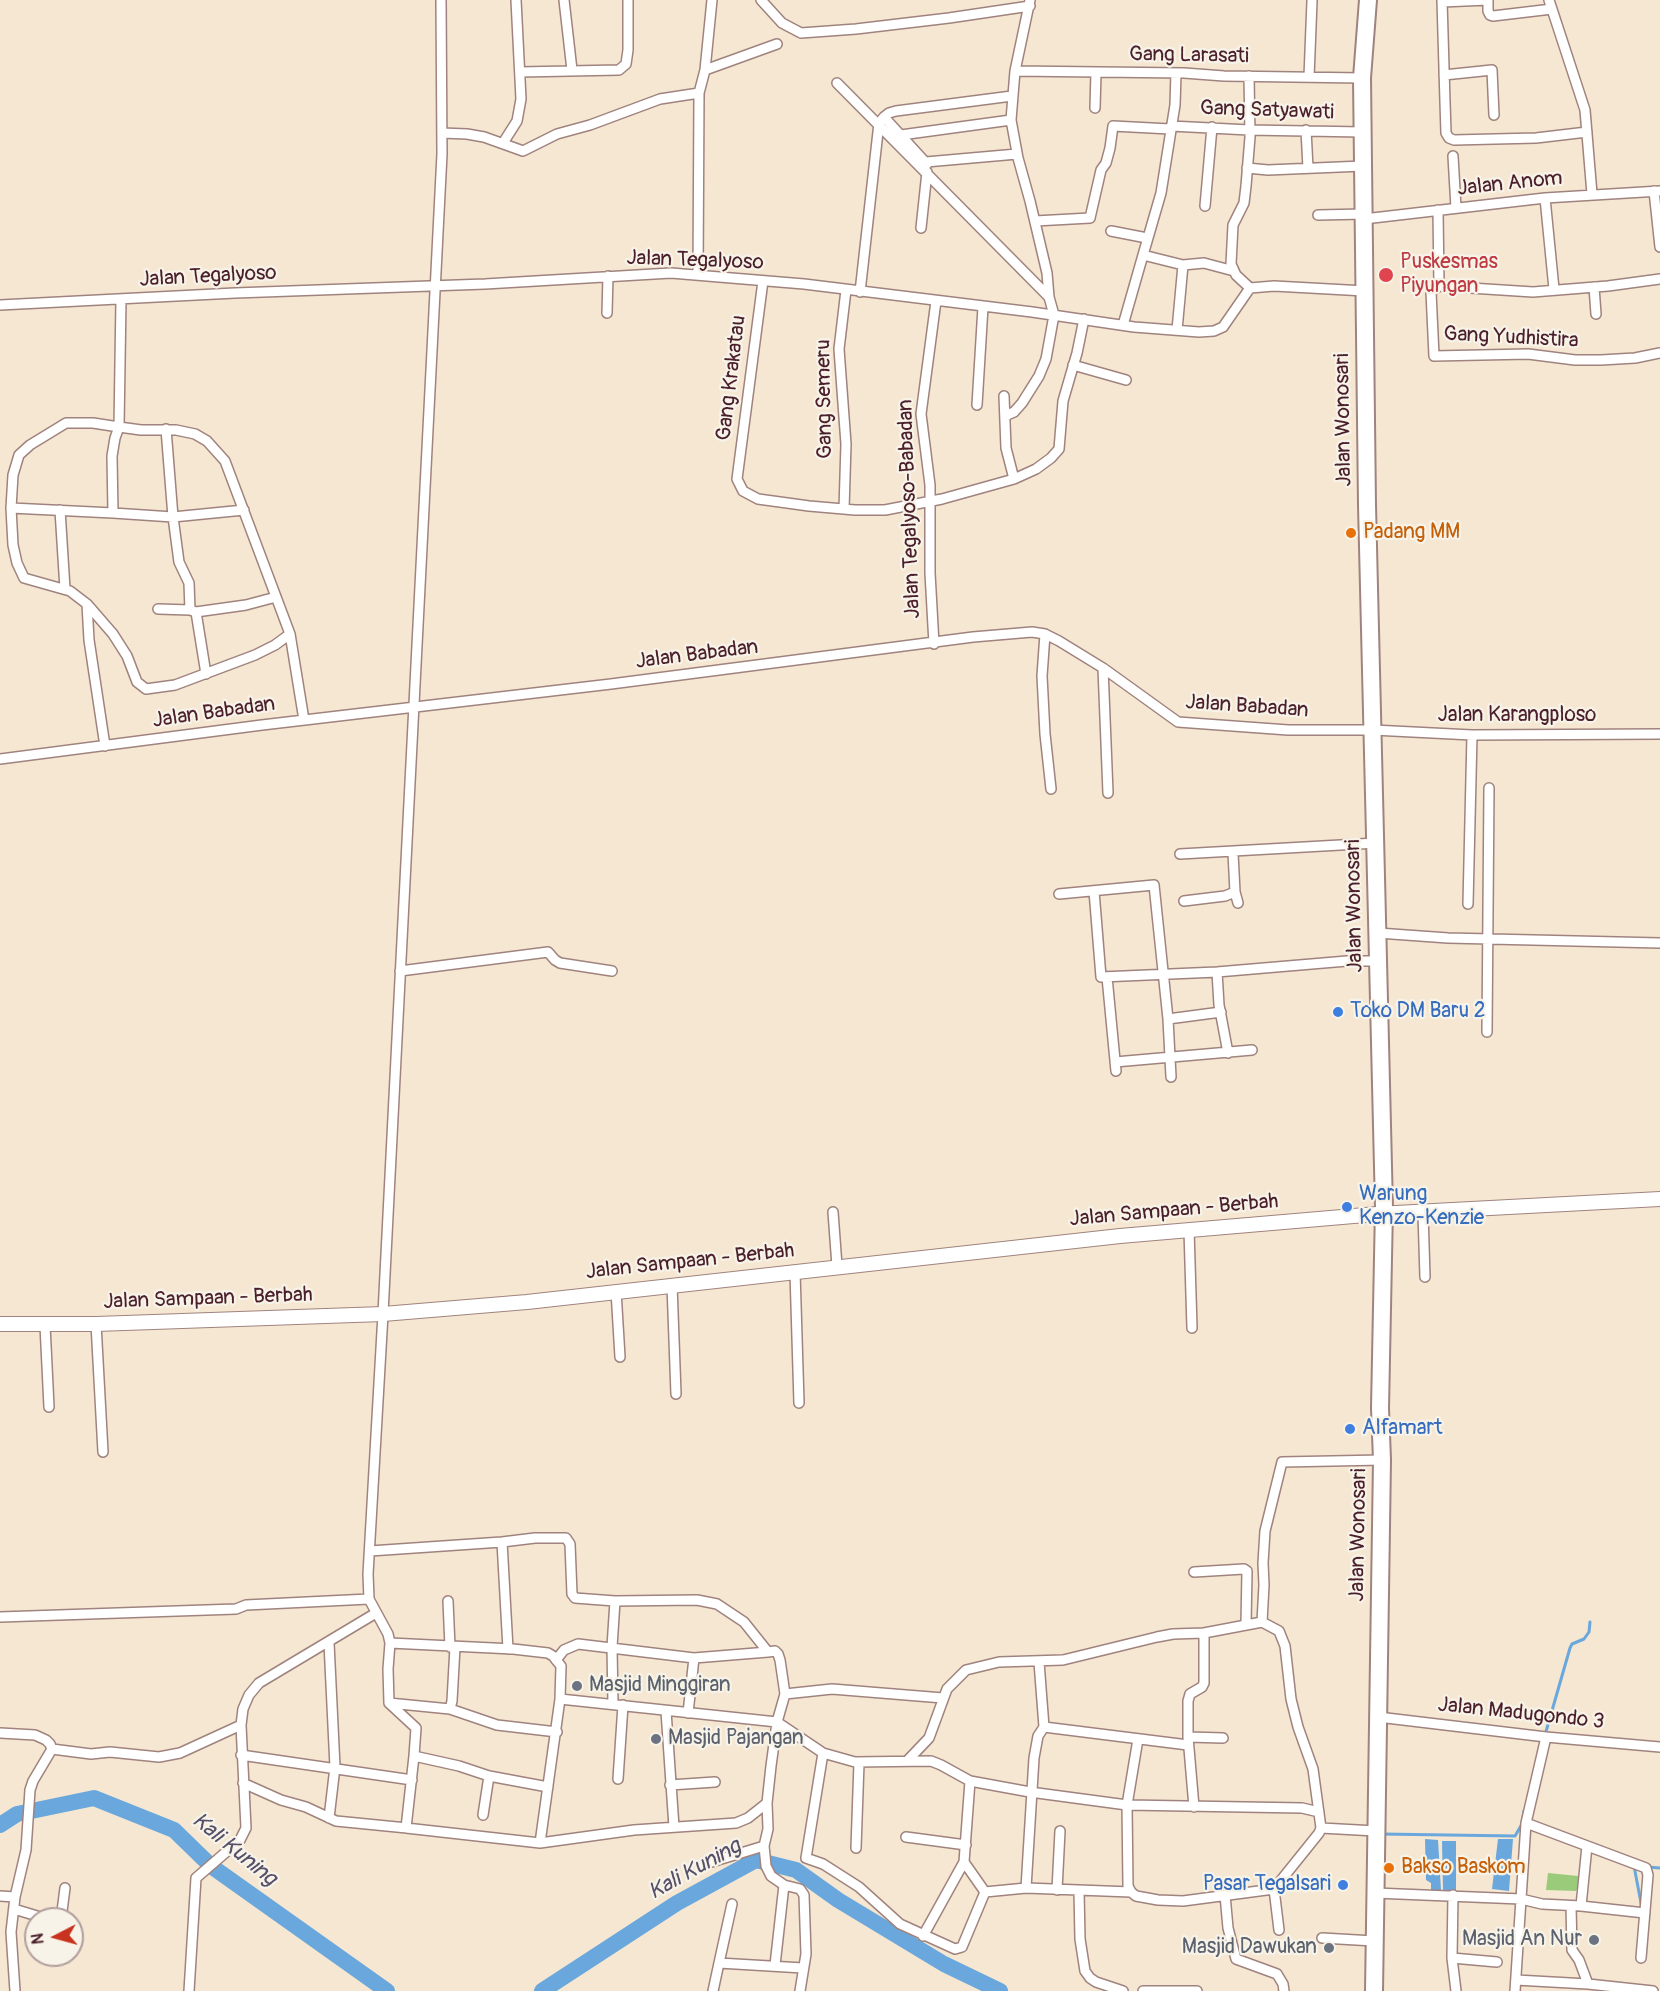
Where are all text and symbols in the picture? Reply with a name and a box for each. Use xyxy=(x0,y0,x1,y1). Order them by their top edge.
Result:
street label: Gang Larasati xyxy=(1129,42,1249,70)
street label: Gang Satyawati xyxy=(1200,96,1334,126)
street label: Jalan Anom xyxy=(1456,166,1564,202)
street label: Jalan Tegalyoso xyxy=(626,246,764,276)
place label: Puskesmas Piyungan xyxy=(1400,250,1498,300)
street label: Jalan Tegalyoso xyxy=(139,261,277,293)
marker: Puskesmas Piyungan xyxy=(1377,266,1395,284)
street label: Gang Krakatau xyxy=(712,314,752,442)
street label: Gang Yudhistira xyxy=(1443,322,1579,354)
street label: Gang Semeru xyxy=(811,339,839,459)
street label: Jalan Wonosari xyxy=(1330,353,1358,487)
street label: Jalan Tegalyoso-Babadan xyxy=(894,399,926,619)
place label: Padang MM xyxy=(1363,520,1460,546)
marker: Padang MM xyxy=(1344,526,1358,540)
street label: Jalan Babadan xyxy=(634,635,760,675)
street label: Jalan Babadan xyxy=(1185,690,1309,724)
street label: Jalan Babadan xyxy=(151,692,277,734)
street label: Jalan Karangploso xyxy=(1438,703,1596,729)
street label: Jalan Wonosari xyxy=(1341,839,1369,973)
place label: Toko DM Baru 2 xyxy=(1350,999,1485,1025)
marker: Toko DM Baru 2 xyxy=(1331,1005,1345,1019)
place label: Warung Kenzo-Kenzie xyxy=(1359,1182,1484,1232)
street label: Jalan Sampaan - Berbah xyxy=(1069,1189,1279,1233)
marker: Warung Kenzo-Kenzie xyxy=(1340,1200,1354,1214)
street label: Jalan Sampaan - Berbah xyxy=(585,1239,795,1285)
street label: Jalan Sampaan - Berbah xyxy=(103,1283,313,1315)
place label: Alfamart xyxy=(1362,1416,1442,1442)
marker: Alfamart xyxy=(1343,1422,1357,1436)
street label: Jalan Wonosari xyxy=(1345,1468,1373,1602)
place label: Masjid Minggiran xyxy=(589,1673,731,1699)
marker: Masjid Minggiran xyxy=(570,1679,584,1693)
street label: Jalan Madugondo 3 xyxy=(1437,1693,1605,1735)
place label: Masjid Pajangan xyxy=(668,1726,804,1752)
marker: Masjid Pajangan xyxy=(649,1732,663,1746)
water label: Kali Kuning xyxy=(186,1808,282,1892)
water label: Kali Kuning xyxy=(644,1834,746,1906)
place label: Bakso Baskom xyxy=(1401,1855,1526,1881)
marker: Bakso Baskom xyxy=(1382,1861,1396,1875)
place label: Pasar Tegalsari xyxy=(1203,1872,1331,1898)
marker: Pasar Tegalsari xyxy=(1336,1878,1350,1892)
north arrow xyxy=(24,1907,84,1967)
place label: Masjid An Nur xyxy=(1462,1927,1582,1953)
text: N xyxy=(28,1932,49,1945)
marker: Masjid An Nur xyxy=(1587,1933,1601,1947)
place label: Masjid Dawukan xyxy=(1182,1935,1317,1961)
marker: Masjid Dawukan xyxy=(1322,1941,1336,1955)

